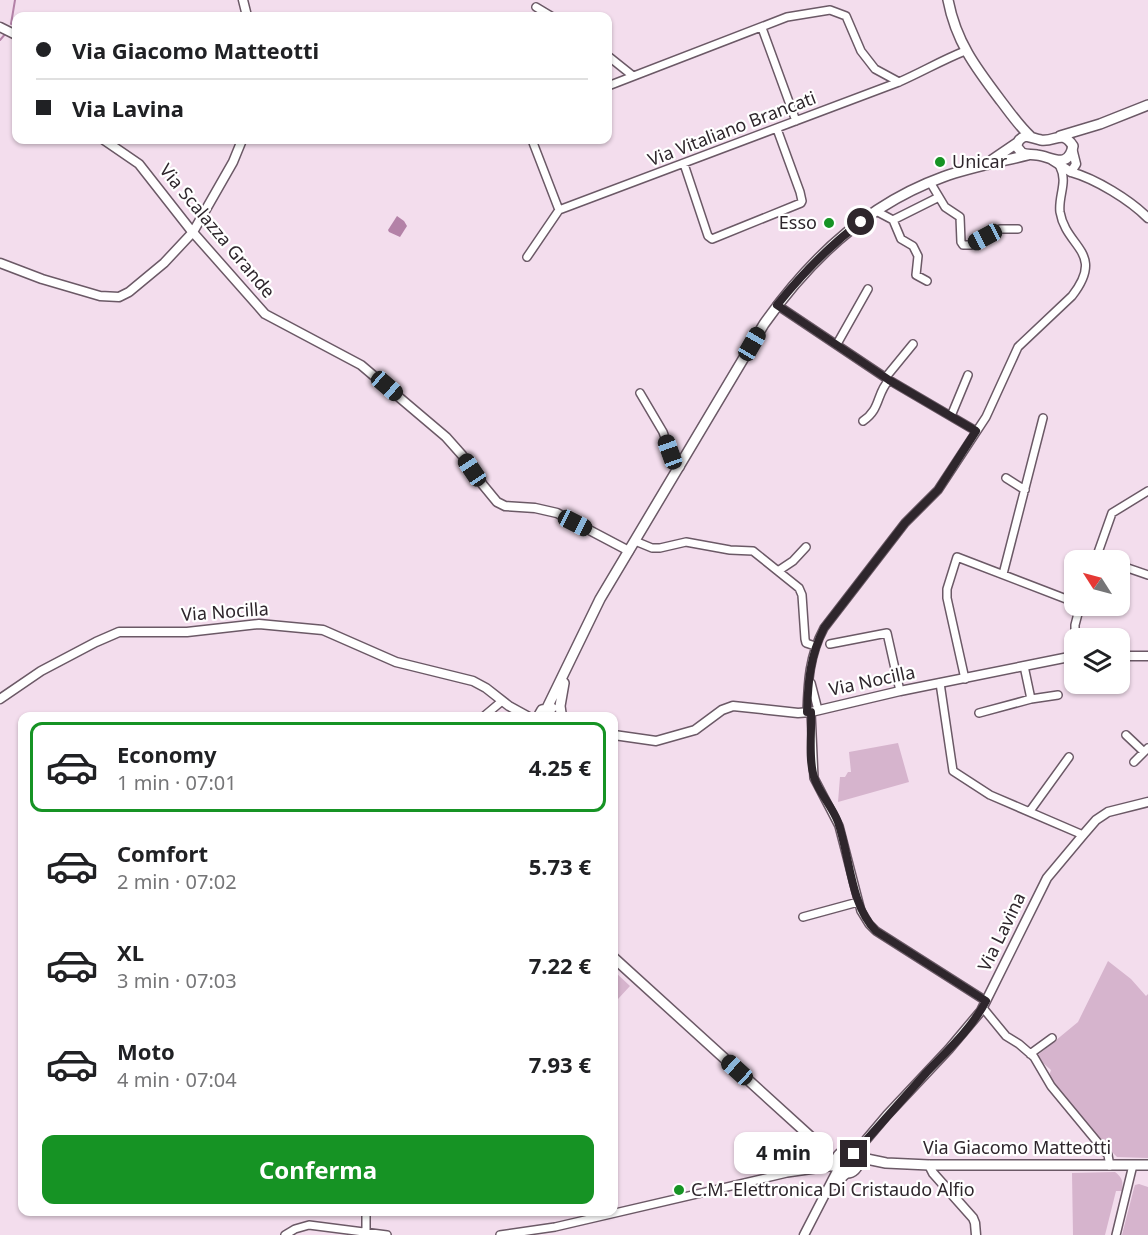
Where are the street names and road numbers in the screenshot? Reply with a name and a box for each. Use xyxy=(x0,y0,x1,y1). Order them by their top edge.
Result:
street label: Via Vitaliano Brancati xyxy=(644,85,819,171)
street label: Via Scalazza Grande xyxy=(155,158,281,302)
street label: Via Nocilla xyxy=(180,596,269,626)
street label: Via Nocilla xyxy=(827,659,917,701)
street label: Via Lavina xyxy=(972,888,1030,975)
street label: Via Giacomo Matteotti xyxy=(923,1135,1111,1159)

